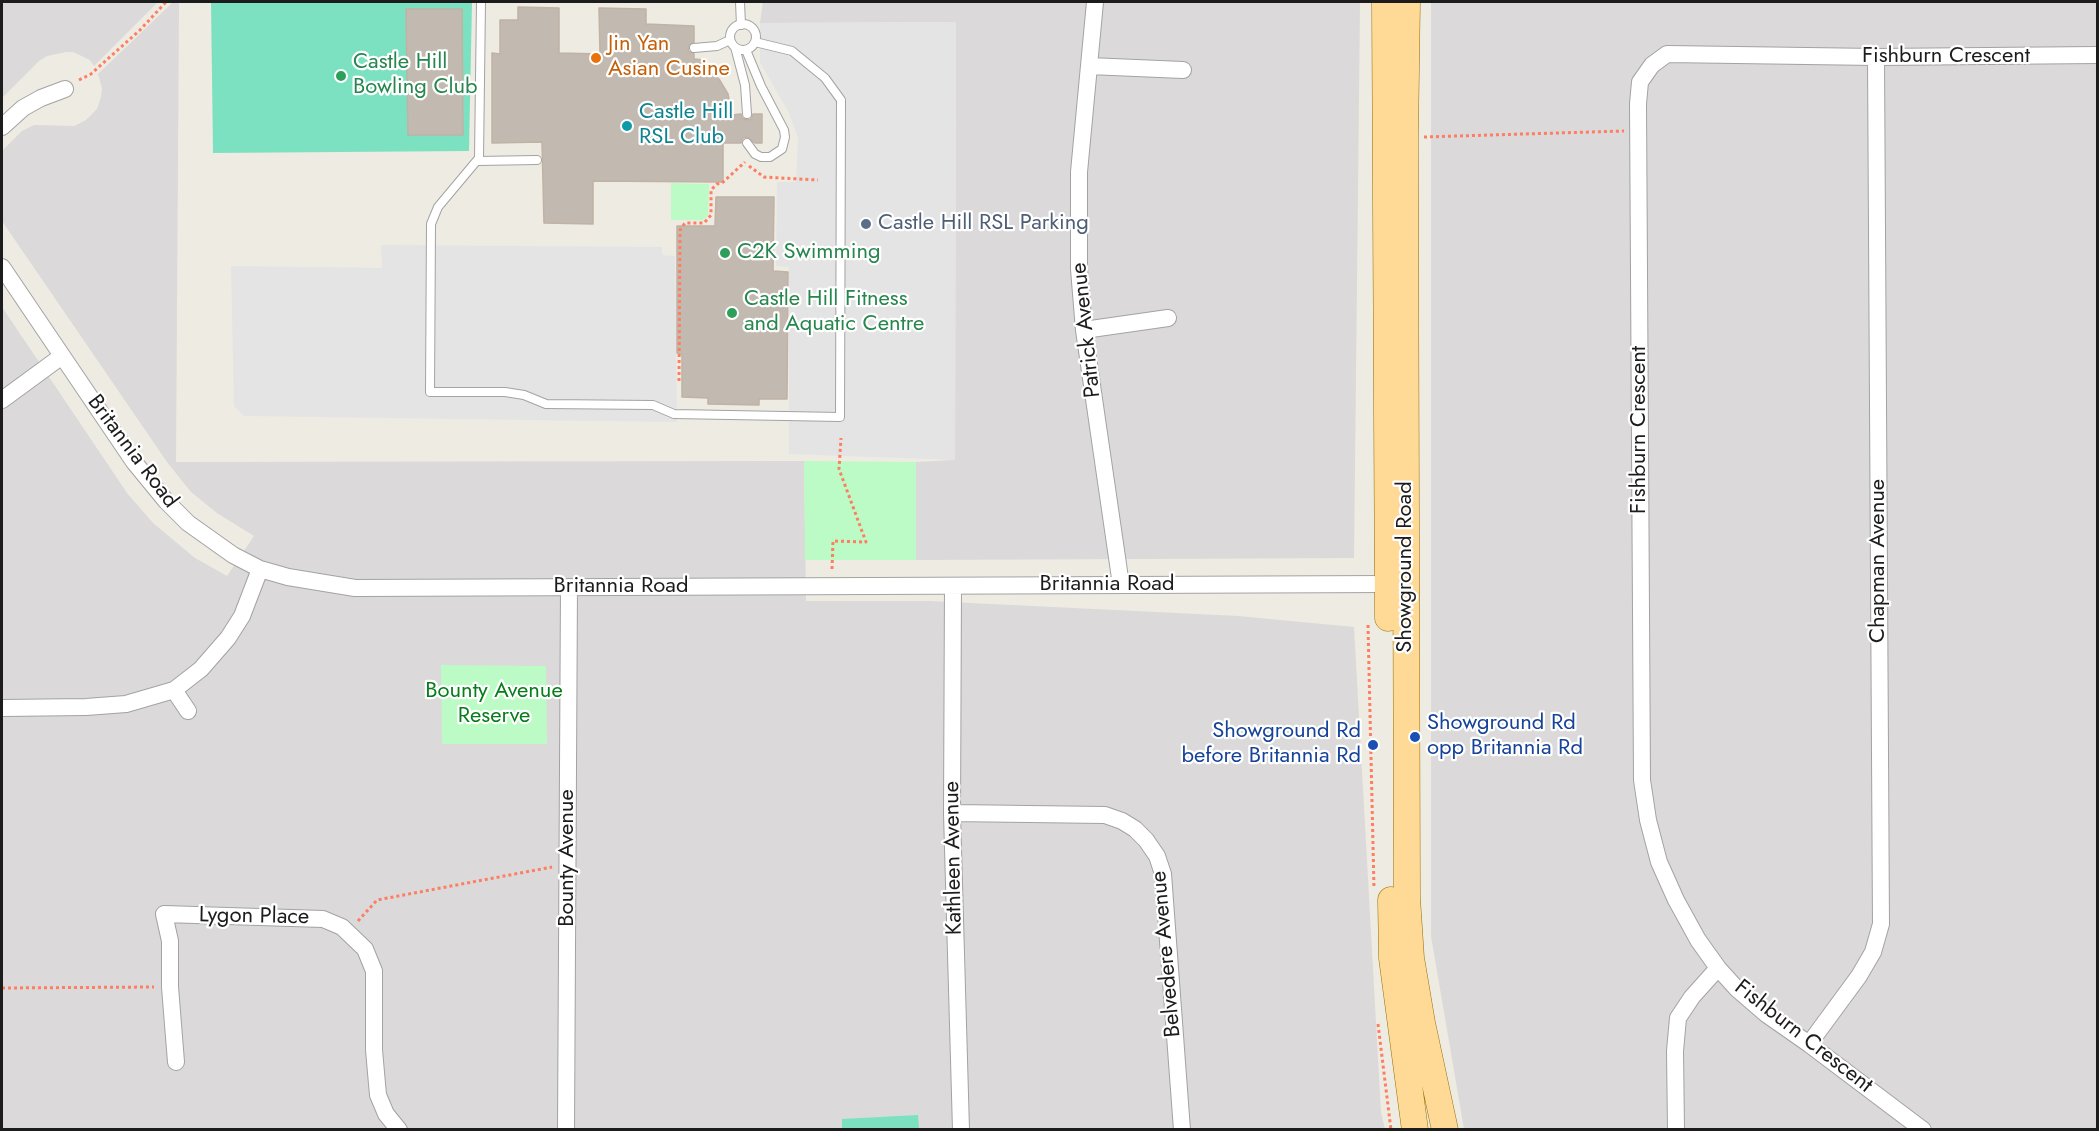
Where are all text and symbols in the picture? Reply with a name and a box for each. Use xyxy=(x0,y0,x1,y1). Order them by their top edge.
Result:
place label: Jin Yan Asian Cusine xyxy=(608,32,730,84)
street label: Fishburn Crescent xyxy=(1862,44,2030,70)
place label: Castle Hill Bowling Club xyxy=(353,50,478,101)
marker: Jin Yan Asian Cusine xyxy=(589,51,603,65)
marker: Castle Hill Bowling Club xyxy=(334,69,348,83)
place label: Castle Hill RSL Club xyxy=(639,100,733,152)
marker: Castle Hill RSL Club xyxy=(620,119,634,133)
place label: Castle Hill RSL Parking xyxy=(878,211,1089,237)
marker: Castle Hill RSL Parking xyxy=(859,217,873,231)
place label: C2K Swimming xyxy=(737,240,880,266)
marker: C2K Swimming xyxy=(718,246,732,260)
street label: Patrick Avenue xyxy=(1067,261,1107,399)
place label: Castle Hill Fitness and Aquatic Centre xyxy=(744,287,924,338)
marker: Castle Hill Fitness and Aquatic Centre xyxy=(725,306,739,320)
street label: Fishburn Crescent xyxy=(1627,346,1653,514)
street label: Britannia Road xyxy=(81,390,183,514)
street label: Chapman Avenue xyxy=(1866,479,1892,643)
street label: Showground Road xyxy=(1393,481,1419,653)
street label: Britannia Road xyxy=(1040,572,1174,598)
street label: Britannia Road xyxy=(554,574,688,600)
park label: Bounty Avenue Reserve xyxy=(425,679,563,730)
place label: Showground Rd opp Britannia Rd xyxy=(1427,711,1583,762)
place label: Showground Rd before Britannia Rd xyxy=(1181,719,1361,770)
marker: Showground Rd opp Britannia Rd xyxy=(1408,730,1422,744)
marker: Showground Rd before Britannia Rd xyxy=(1366,738,1380,752)
street label: Kathleen Avenue xyxy=(939,781,969,935)
street label: Bounty Avenue xyxy=(555,789,581,927)
street label: Belvedere Avenue xyxy=(1147,870,1187,1038)
street label: Lygon Place xyxy=(199,903,309,931)
street label: Fishburn Crescent xyxy=(1729,975,1877,1099)

